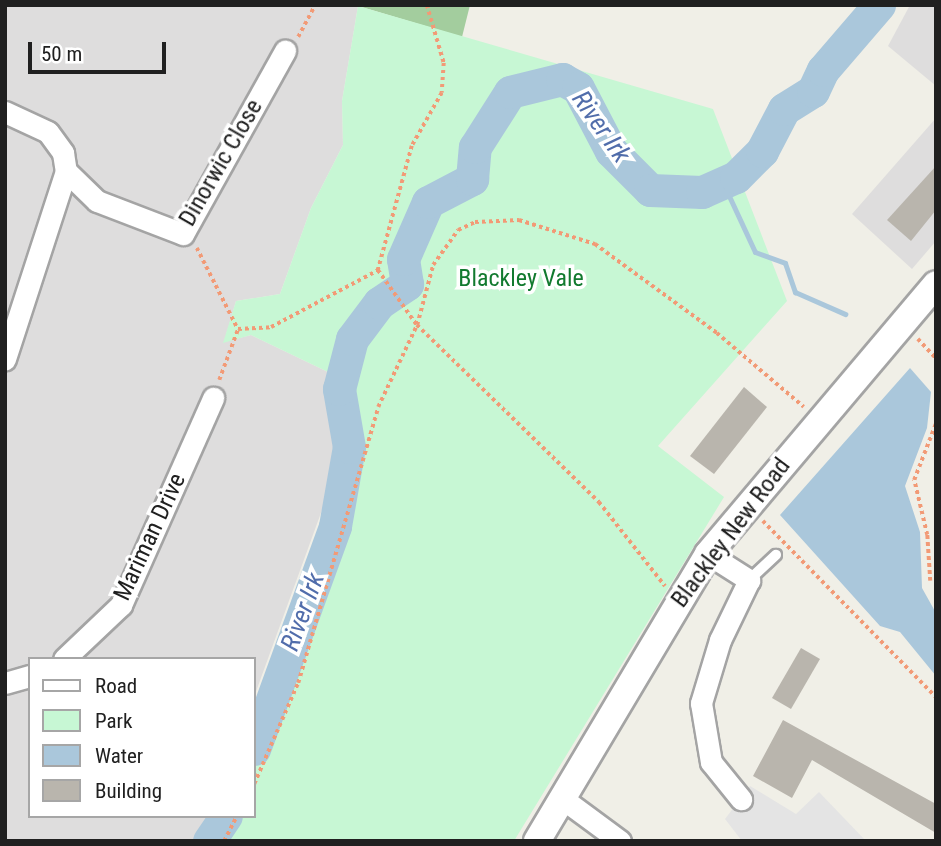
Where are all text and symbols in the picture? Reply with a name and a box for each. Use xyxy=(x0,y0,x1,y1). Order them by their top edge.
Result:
scale bar xyxy=(32,28,170,72)
text: 50 m xyxy=(41,42,82,66)
water label: River Irk xyxy=(565,85,637,169)
street label: Dinorwic Close xyxy=(173,95,269,231)
park label: Blackley Vale xyxy=(458,265,584,293)
street label: Blackley New Road xyxy=(665,453,797,613)
street label: Mariman Drive xyxy=(108,469,192,605)
water label: River Irk xyxy=(275,569,331,655)
legend xyxy=(28,657,256,818)
text: Road xyxy=(95,674,137,698)
text: Park xyxy=(95,709,132,733)
text: Water xyxy=(95,744,143,768)
text: Building xyxy=(95,779,162,803)

